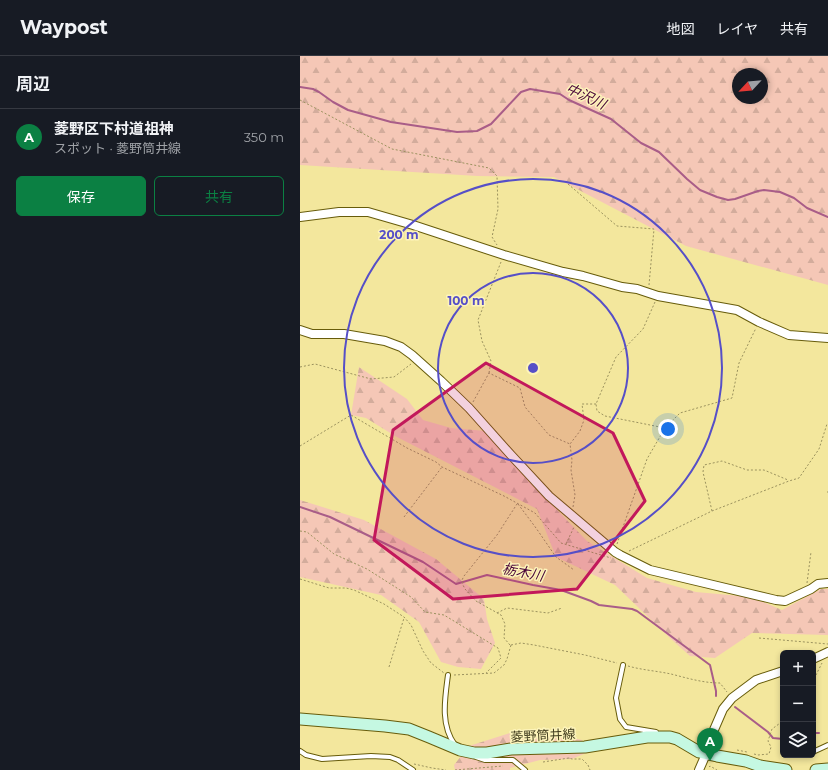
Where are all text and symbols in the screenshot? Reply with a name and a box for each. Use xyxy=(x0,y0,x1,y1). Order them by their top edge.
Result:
text: Waypost xyxy=(20,16,108,39)
text: 地図 xyxy=(666,20,694,38)
text: レイヤ xyxy=(716,20,758,38)
text: 共有 xyxy=(780,20,808,38)
north arrow xyxy=(732,68,768,104)
text: 周辺 xyxy=(16,74,50,94)
water label: 中沢川 xyxy=(563,79,611,114)
text: 菱野区下村道祖神 xyxy=(54,119,174,138)
text: A xyxy=(24,129,34,145)
text: 350 m xyxy=(244,129,284,145)
text: スポット · 菱野筒井線 xyxy=(54,140,181,156)
button: 保存 xyxy=(16,176,146,216)
button: 共有 xyxy=(154,176,284,216)
text: 200 m xyxy=(379,227,419,242)
text: 100 m xyxy=(448,293,484,308)
centre of rings xyxy=(526,361,540,375)
your location xyxy=(658,419,678,439)
water label: 栃木川 xyxy=(501,559,547,585)
map controls xyxy=(780,650,816,758)
button: + xyxy=(780,650,816,686)
button: − xyxy=(780,686,816,722)
button: layers xyxy=(780,722,816,758)
street label: 菱野筒井線 xyxy=(510,725,576,745)
pin: A xyxy=(697,728,723,761)

